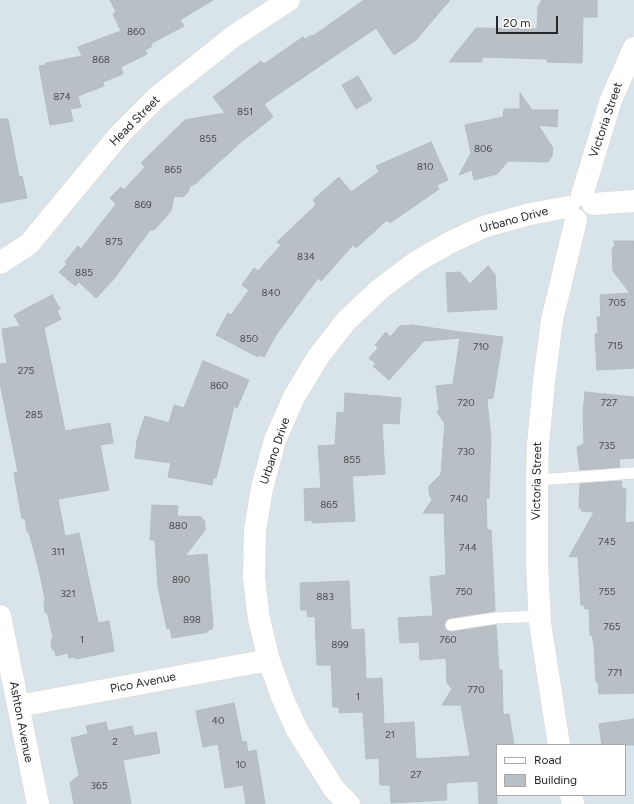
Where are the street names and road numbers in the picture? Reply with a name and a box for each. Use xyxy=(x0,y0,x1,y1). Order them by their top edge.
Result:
street label: Victoria Street xyxy=(586,81,626,159)
street label: Head Street xyxy=(107,93,163,149)
street label: Urbano Drive xyxy=(478,204,550,236)
street label: Urbano Drive xyxy=(257,416,293,486)
street label: Victoria Street xyxy=(529,442,545,520)
street label: Pico Avenue xyxy=(109,670,177,696)
street label: Ashton Avenue xyxy=(6,680,36,764)

